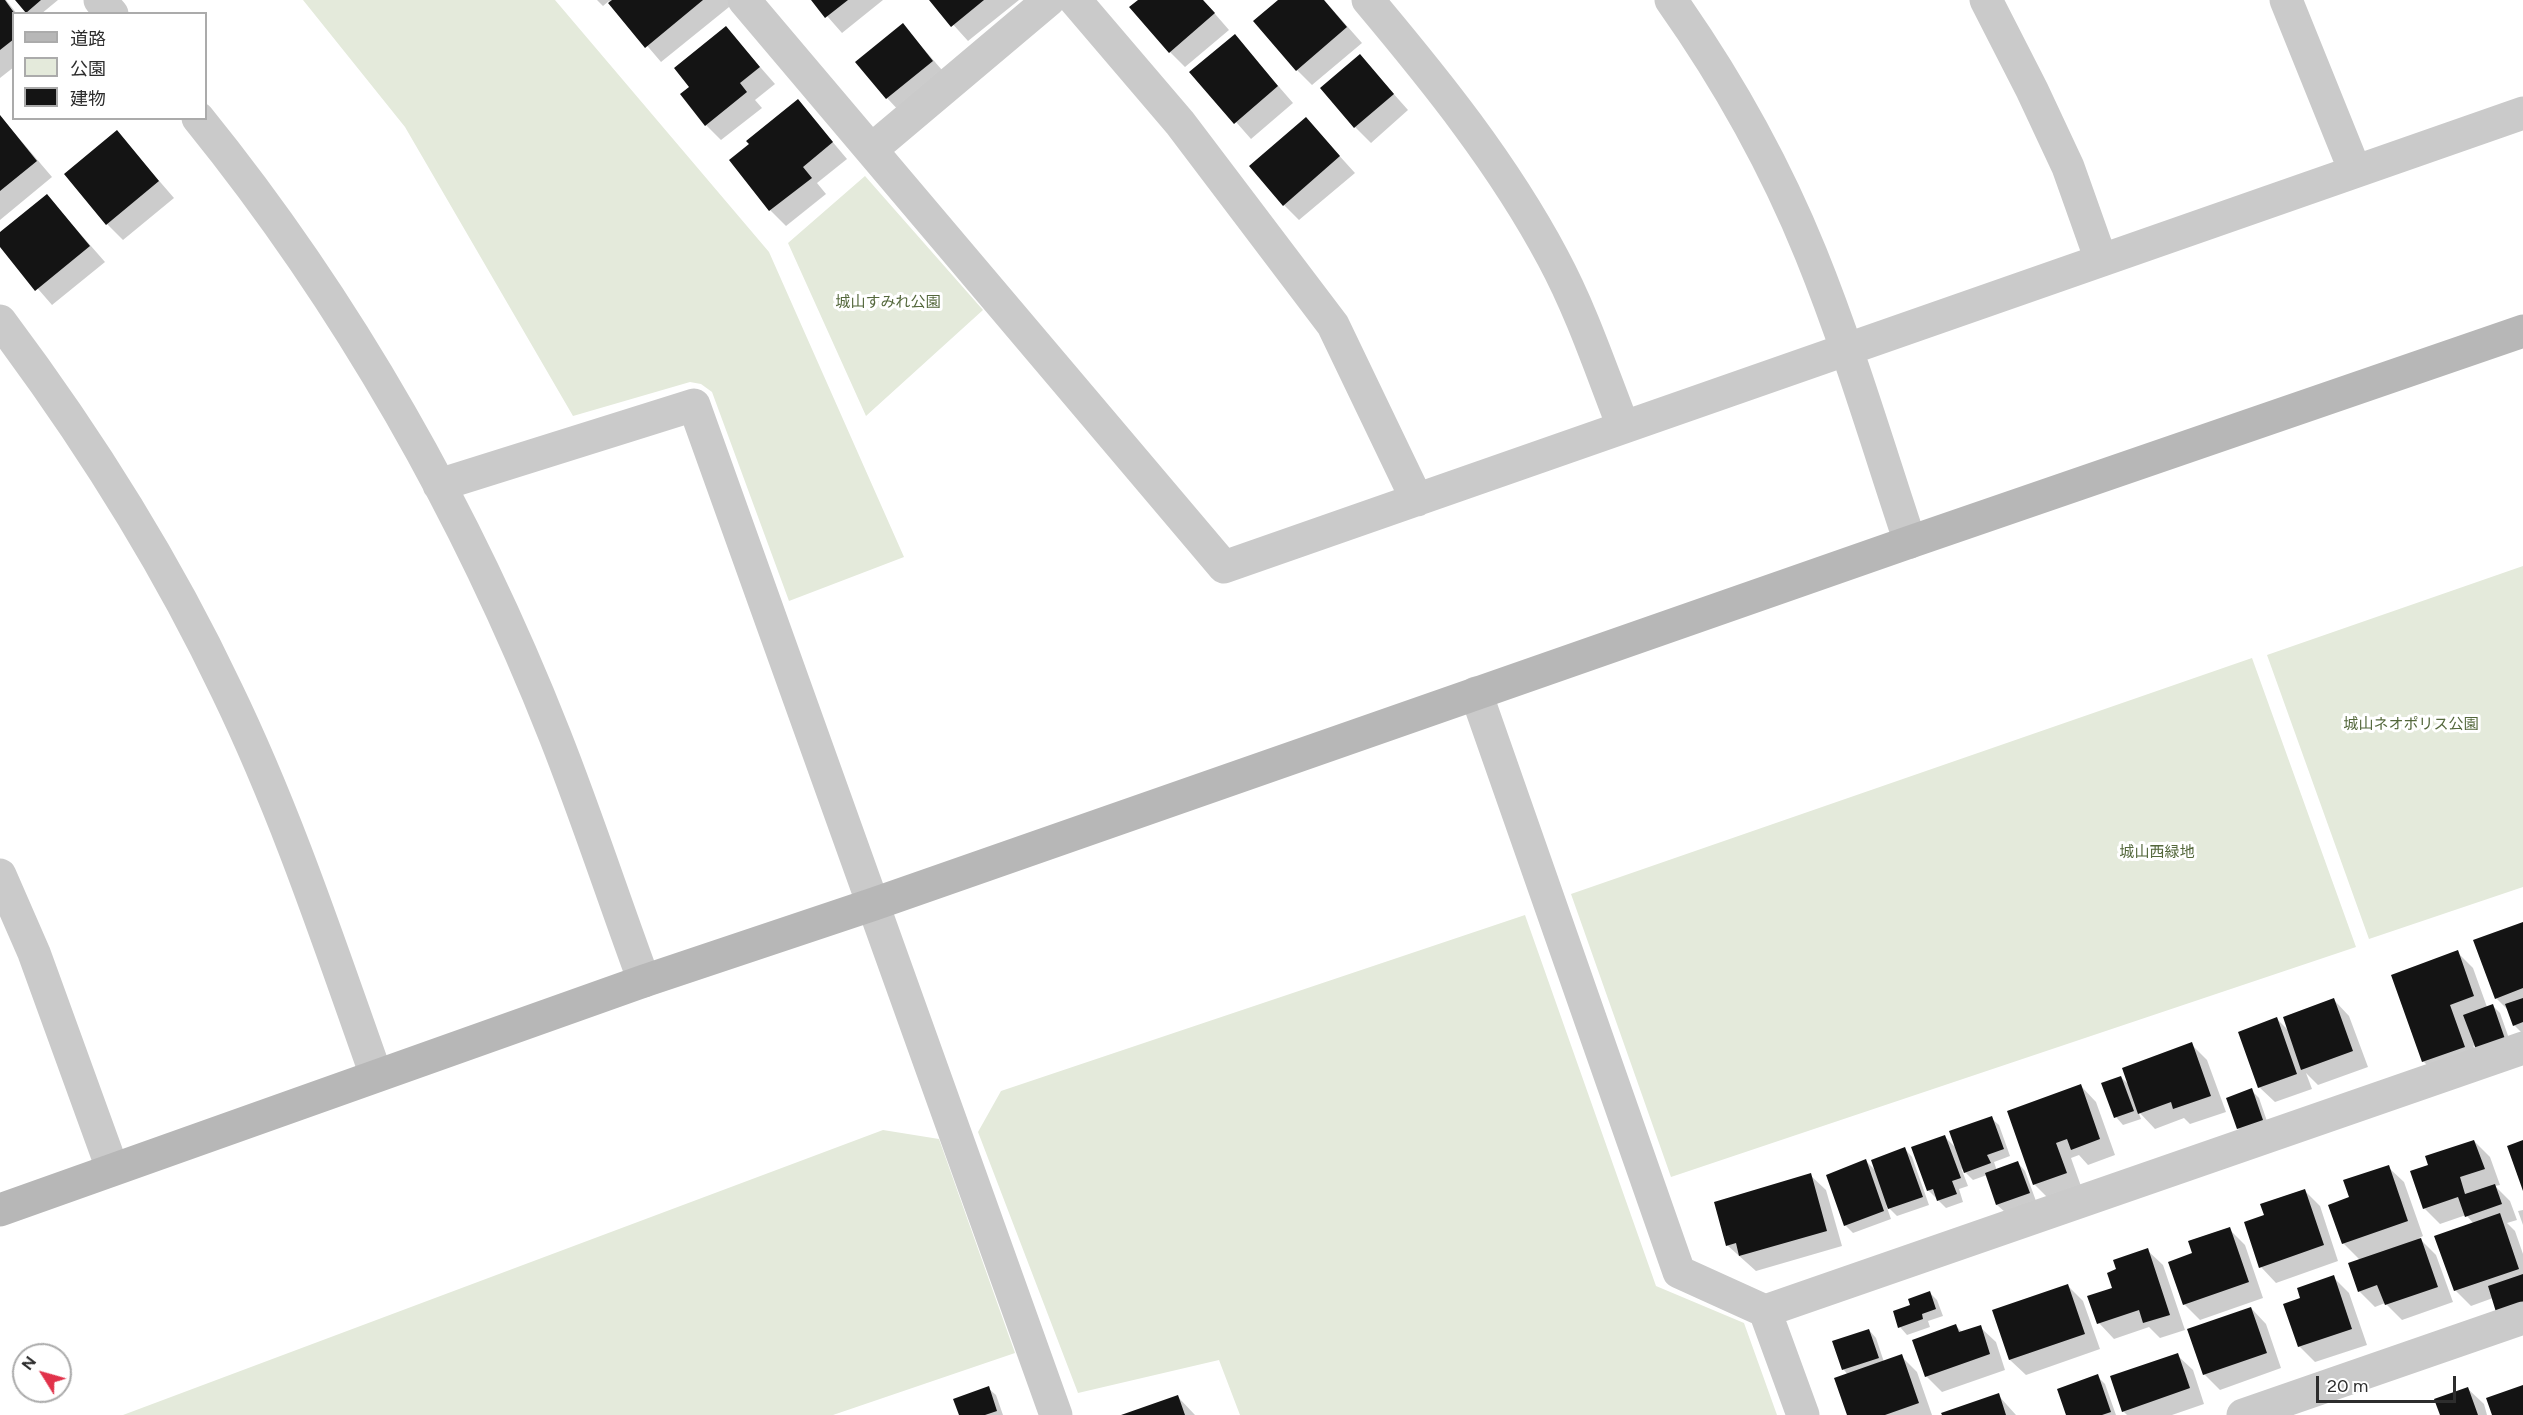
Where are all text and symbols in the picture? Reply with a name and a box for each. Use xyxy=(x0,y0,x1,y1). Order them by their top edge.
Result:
legend xyxy=(12,12,207,120)
text: 道路 xyxy=(70,28,106,50)
text: 公園 xyxy=(70,58,106,80)
text: 建物 xyxy=(70,88,106,110)
park label: 城山すみれ公園 xyxy=(836,294,940,312)
park label: 城山ネオポリス公園 xyxy=(2344,716,2478,734)
park label: 城山西緑地 xyxy=(2120,844,2194,862)
north arrow xyxy=(12,1343,72,1403)
text: N xyxy=(18,1352,40,1374)
scale bar xyxy=(2319,1364,2458,1402)
text: 20 m xyxy=(2327,1375,2368,1397)

